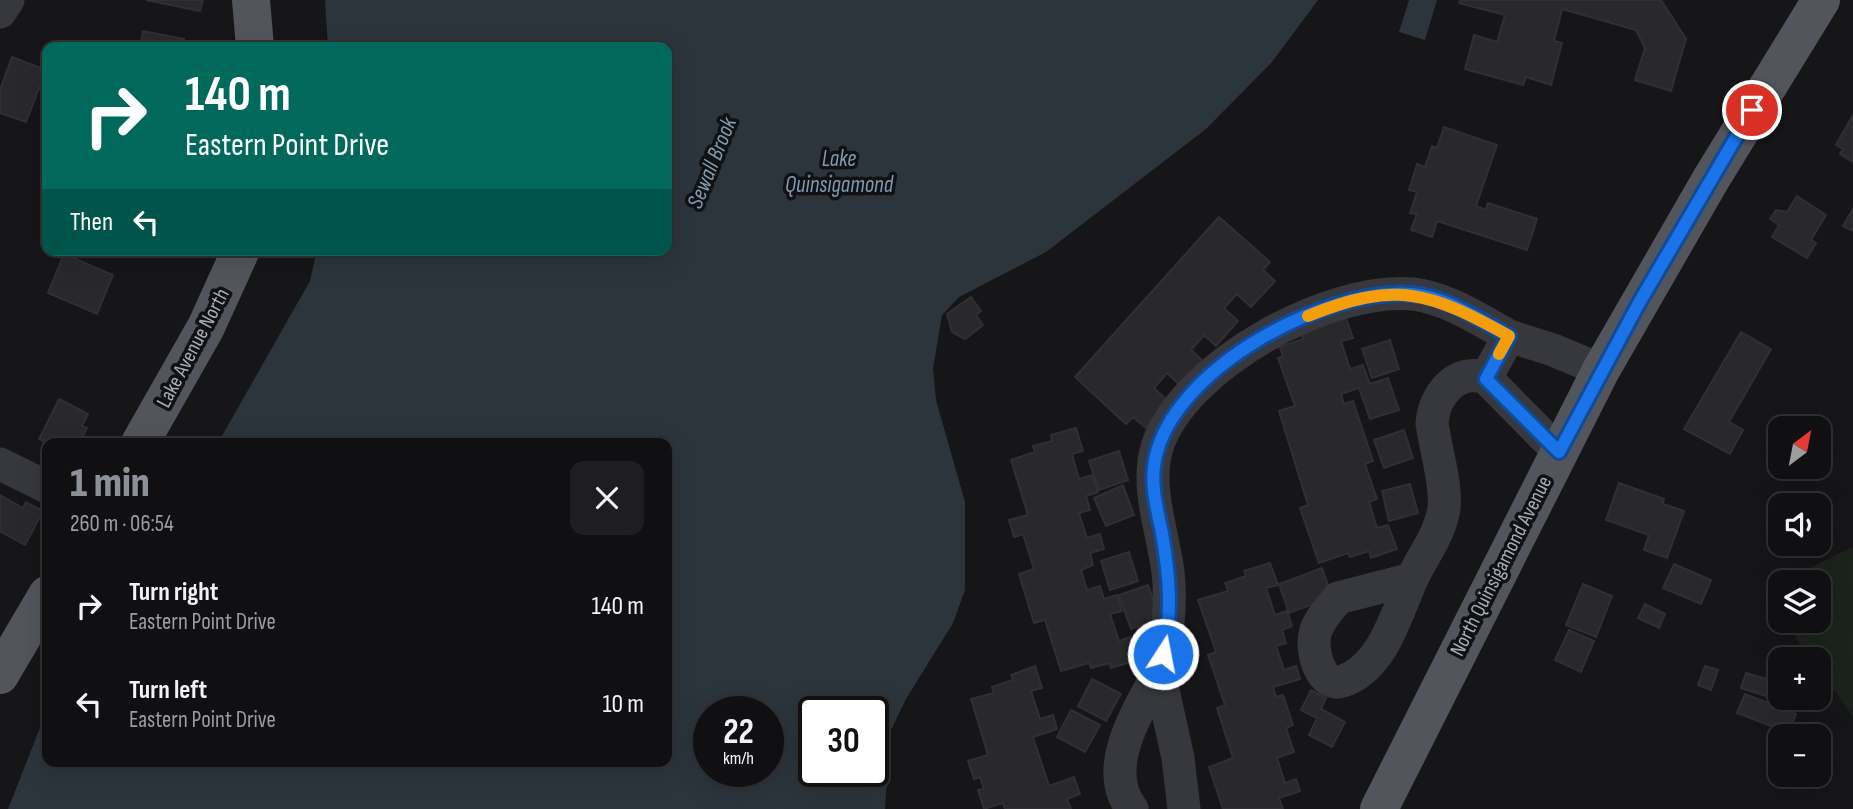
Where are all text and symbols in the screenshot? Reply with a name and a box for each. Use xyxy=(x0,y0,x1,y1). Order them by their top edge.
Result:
text: 140 m xyxy=(185,66,291,125)
icon: right xyxy=(70,70,161,161)
pin xyxy=(1722,80,1782,140)
icon: arrive xyxy=(1733,91,1771,129)
water label: Sewall Brook xyxy=(681,112,743,213)
text: Eastern Point Drive xyxy=(185,126,389,165)
water label: Lake Quinsigamond xyxy=(785,145,894,199)
icon: left xyxy=(127,203,165,241)
text: Then xyxy=(70,207,113,238)
street label: Lake Avenue North xyxy=(151,284,235,412)
north arrow xyxy=(1768,416,1830,480)
map controls xyxy=(1768,416,1831,787)
text: 1 min xyxy=(70,458,150,509)
button: close xyxy=(570,461,644,535)
street label: North Quinsigamond Avenue xyxy=(1445,472,1557,660)
button: sound xyxy=(1768,493,1831,556)
text: 260 m · 06:54 xyxy=(70,510,174,538)
button: layers xyxy=(1768,570,1831,633)
text: Turn right xyxy=(129,577,218,608)
icon: right xyxy=(70,587,108,625)
text: 140 m xyxy=(592,591,644,622)
text: Eastern Point Drive xyxy=(129,608,276,636)
position arrow xyxy=(1126,617,1200,691)
button: + xyxy=(1768,647,1831,710)
text: Turn left xyxy=(129,675,207,706)
icon: left xyxy=(70,685,108,723)
text: 10 m xyxy=(602,689,644,720)
speed limit sign: 30 xyxy=(798,696,889,787)
text: Eastern Point Drive xyxy=(129,706,276,734)
text: 22 xyxy=(723,711,754,754)
button: − xyxy=(1768,724,1831,787)
text: km/h xyxy=(723,748,754,769)

